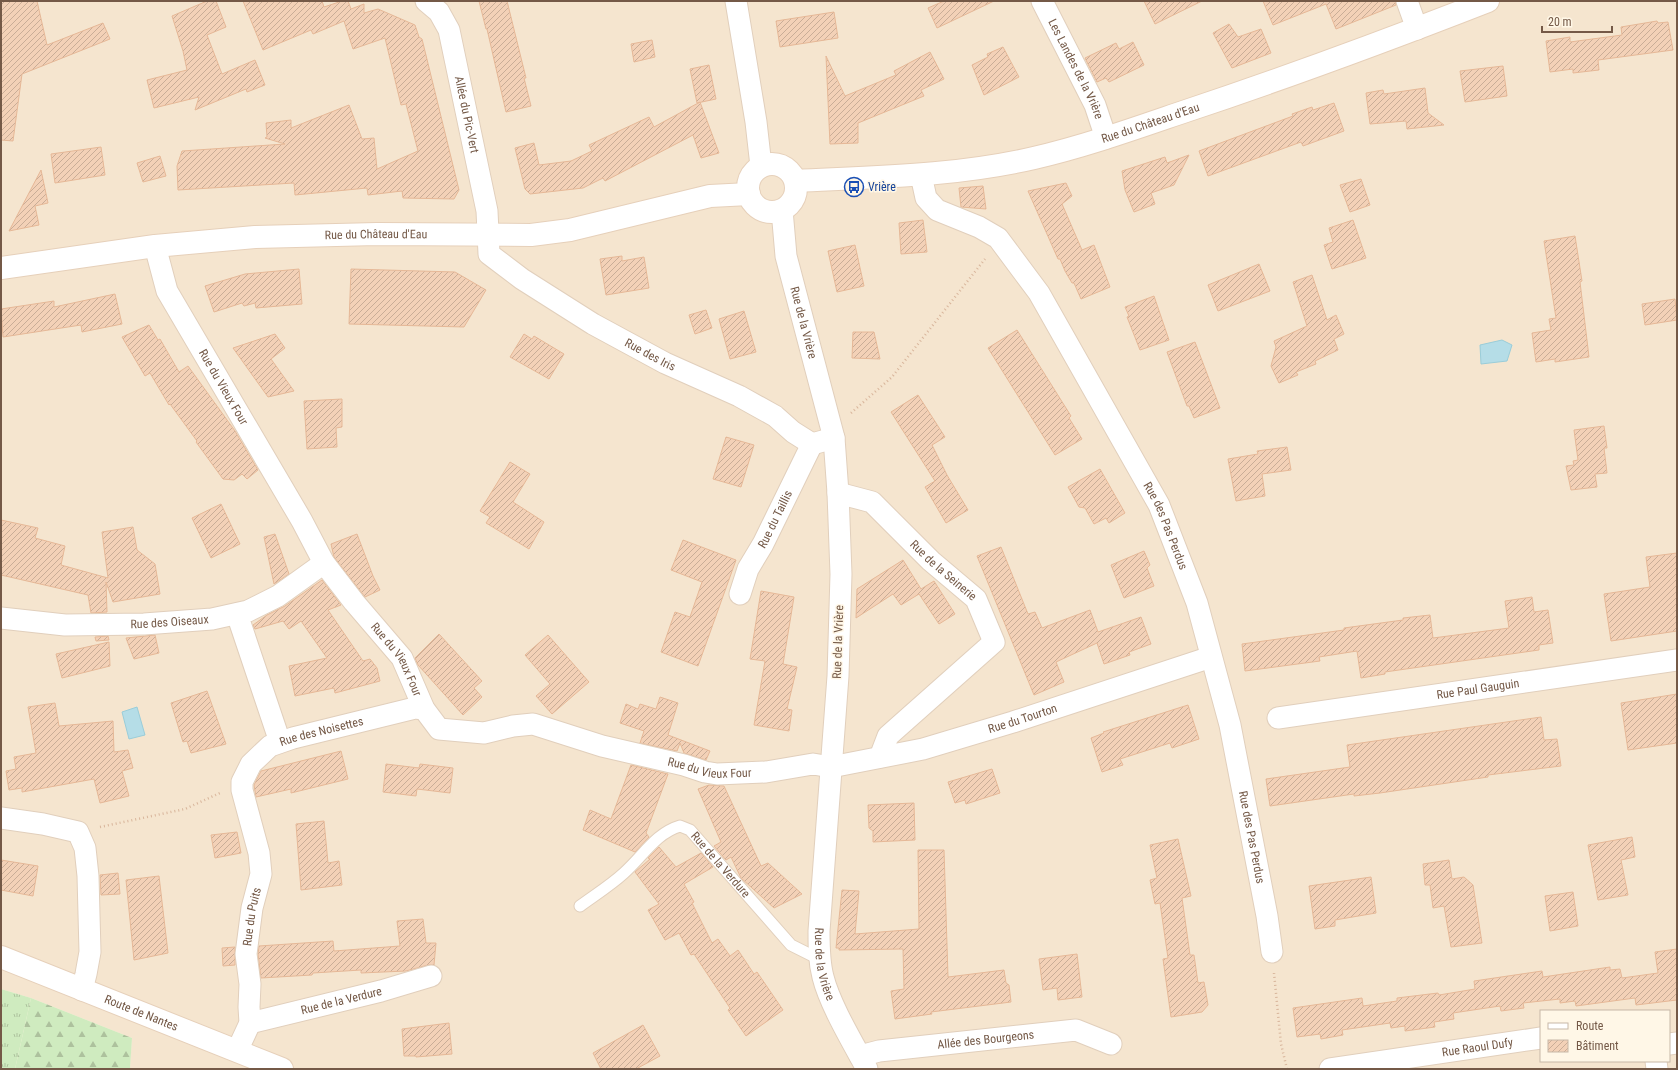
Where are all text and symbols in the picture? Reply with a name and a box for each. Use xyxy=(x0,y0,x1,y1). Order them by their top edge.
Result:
scale bar xyxy=(1542,8,1612,34)
text: 20 m xyxy=(1548,15,1572,29)
street label: Les Landes de la Vrière xyxy=(1045,16,1106,121)
street label: Allée du Pic-Vert xyxy=(452,75,482,155)
street label: Rue du Château d'Eau xyxy=(1100,100,1201,146)
bus stop icon: Vrière xyxy=(843,176,865,198)
place label: Vrière xyxy=(868,180,896,194)
street label: Rue du Château d'Eau xyxy=(325,227,428,242)
street label: Rue de la Vrière xyxy=(787,285,820,360)
street label: Rue des Iris xyxy=(622,336,678,374)
street label: Rue du Vieux Four xyxy=(196,347,251,428)
street label: Rue des Pas Perdus xyxy=(1140,480,1190,572)
street label: Rue du Taillis xyxy=(755,488,795,551)
street label: Rue de la Seinerie xyxy=(907,537,980,604)
street label: Rue de la Vrière xyxy=(830,604,846,679)
street label: Rue des Oiseaux xyxy=(130,612,209,631)
street label: Rue du Vieux Four xyxy=(368,620,425,699)
street label: Rue Paul Gauguin xyxy=(1436,676,1520,702)
street label: Rue du Tourton xyxy=(986,701,1059,736)
street label: Rue des Noisettes xyxy=(278,714,365,749)
street label: Rue du Vieux Four xyxy=(666,754,752,781)
street label: Rue des Pas Perdus xyxy=(1236,790,1268,885)
street label: Rue de la Verdure xyxy=(688,829,753,901)
street label: Rue du Puits xyxy=(240,886,264,947)
street label: Rue de la Vrière xyxy=(812,927,838,1003)
street label: Rue de la Verdure xyxy=(299,984,384,1017)
street label: Route de Nantes xyxy=(102,992,180,1034)
legend xyxy=(1540,1010,1670,1062)
text: Route xyxy=(1576,1019,1604,1033)
street label: Allée des Bourgeons xyxy=(937,1028,1035,1052)
street label: Rue Raoul Dufy xyxy=(1441,1035,1514,1059)
text: Bâtiment xyxy=(1576,1039,1619,1053)

